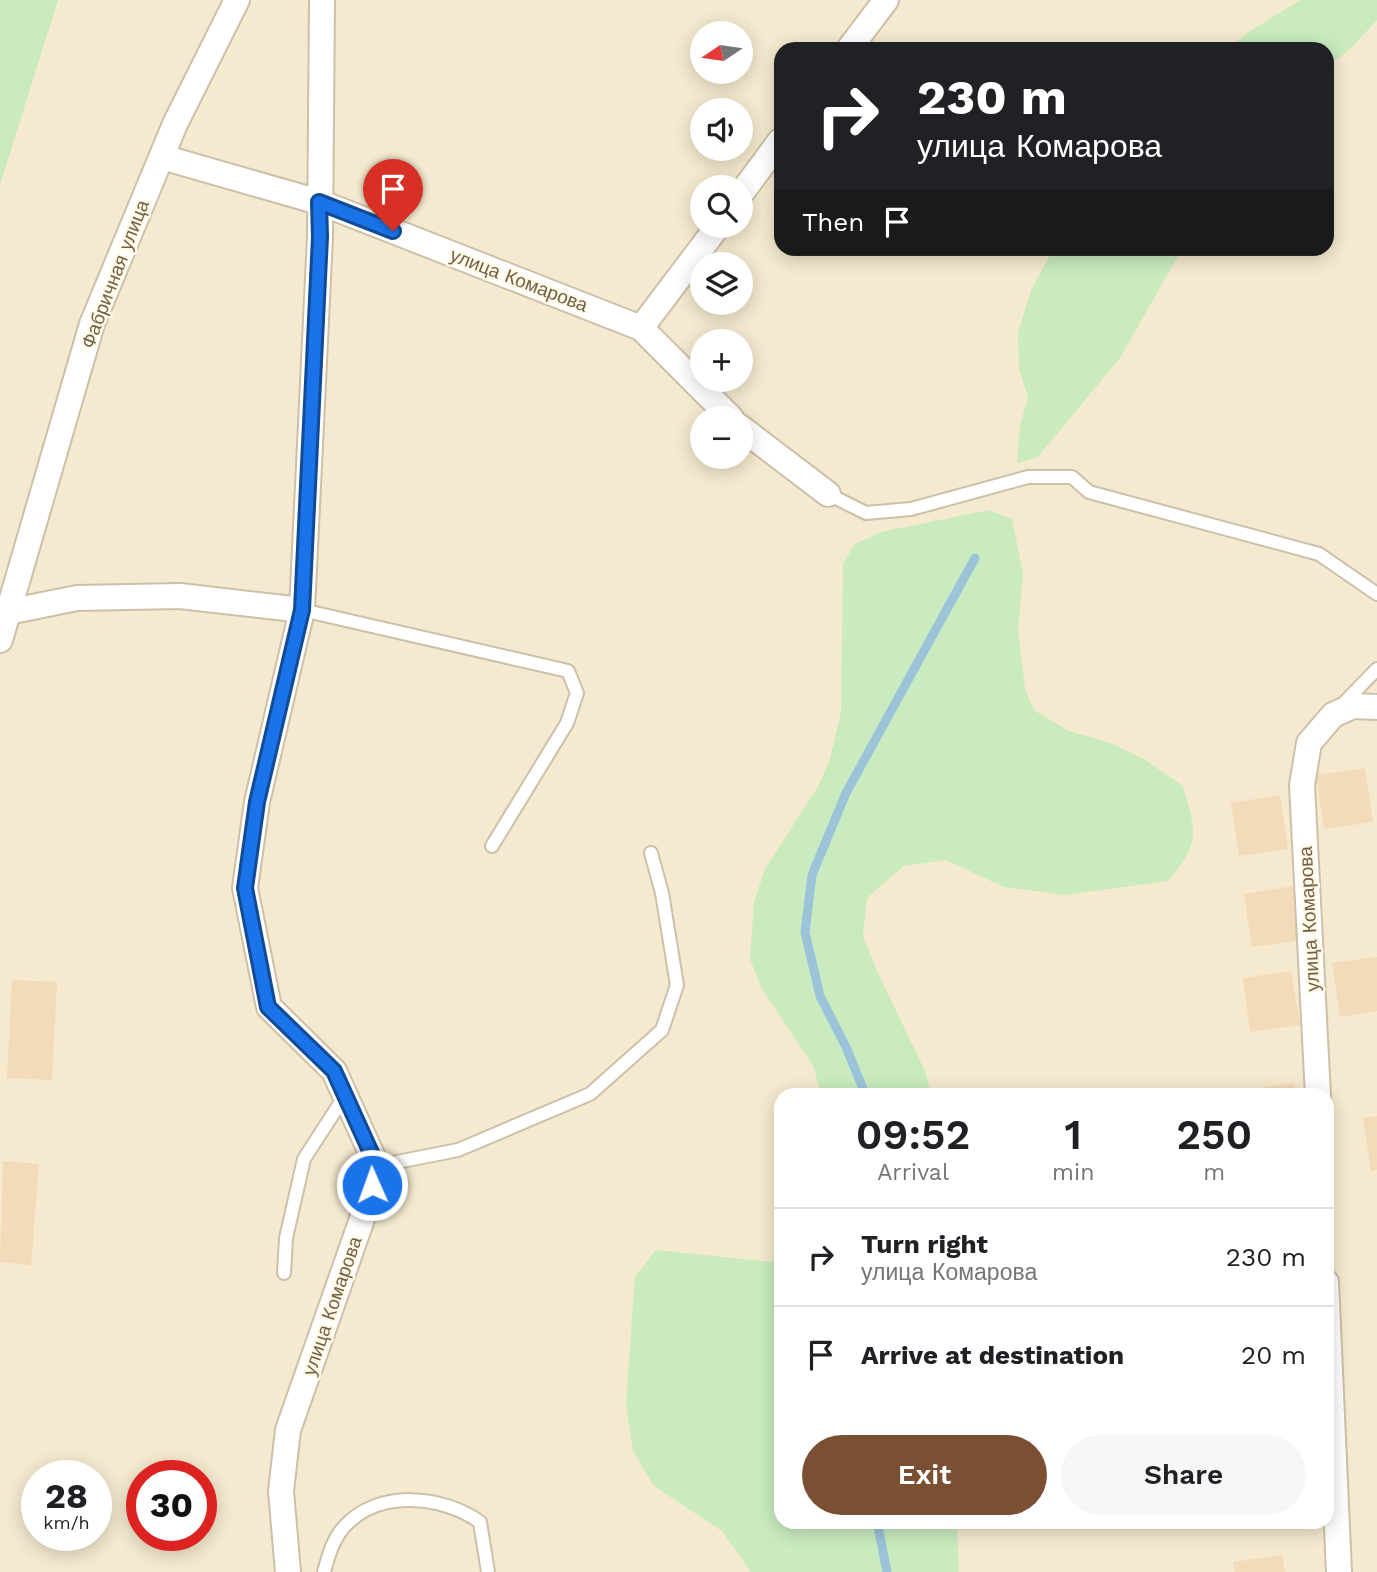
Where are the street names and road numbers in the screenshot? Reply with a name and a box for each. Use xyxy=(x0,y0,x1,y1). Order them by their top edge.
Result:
street label: Фабричная улица xyxy=(76,196,154,351)
street label: улица Комарова xyxy=(447,243,591,317)
street label: улица Комарова xyxy=(1294,845,1324,992)
street label: улица Комарова xyxy=(297,1233,367,1379)

